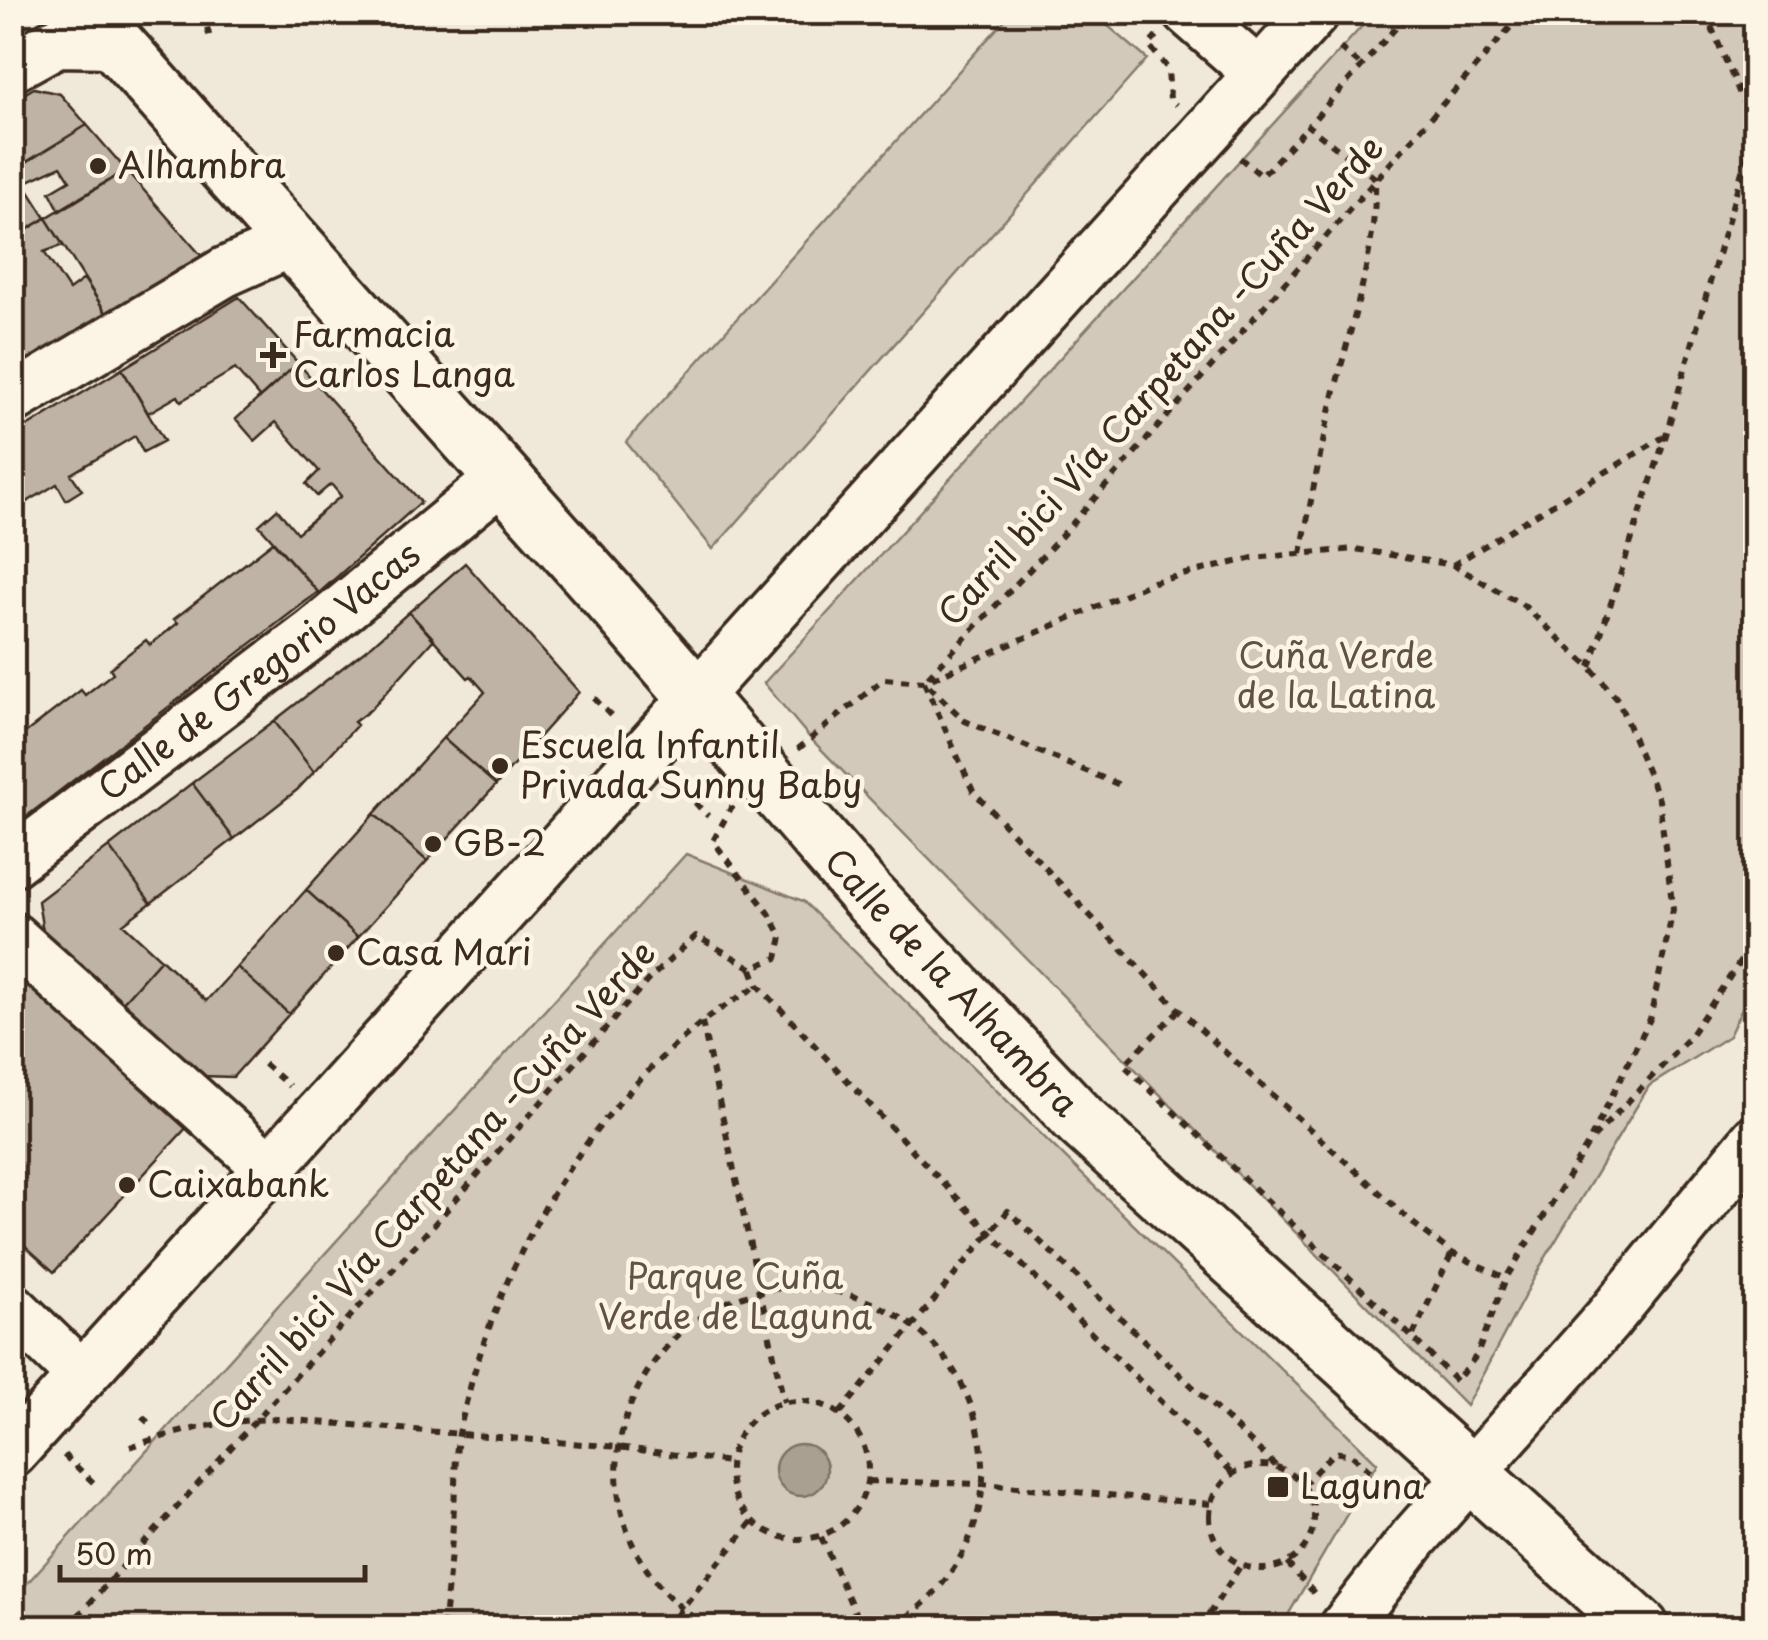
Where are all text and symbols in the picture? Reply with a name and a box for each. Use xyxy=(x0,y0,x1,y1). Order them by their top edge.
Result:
street label: Carril bici Vía Carpetana -Cuña Verde xyxy=(924,122,1395,637)
place label: Alhambra xyxy=(118,137,286,190)
marker: Alhambra xyxy=(87,155,109,177)
place label: Farmacia Carlos Langa xyxy=(293,306,515,399)
marker: Farmacia Carlos Langa xyxy=(262,344,284,366)
street label: Calle de Gregorio Vacas xyxy=(85,527,430,812)
park label: Cuña Verde de la Latina xyxy=(1237,627,1435,720)
place label: Escuela Infantil Privada Sunny Baby xyxy=(520,717,862,810)
marker: Escuela Infantil Privada Sunny Baby xyxy=(489,755,511,777)
place label: GB-2 xyxy=(453,815,546,868)
marker: GB-2 xyxy=(422,833,444,855)
street label: Calle de la Alhambra xyxy=(813,835,1093,1128)
place label: Casa Mari xyxy=(356,924,532,977)
street label: Carril bici Vía Carpetana -Cuña Verde xyxy=(196,927,667,1442)
marker: Casa Mari xyxy=(325,942,347,964)
place label: Caixabank xyxy=(147,1156,329,1209)
marker: Caixabank xyxy=(116,1174,138,1196)
park label: Parque Cuña Verde de Laguna xyxy=(598,1248,872,1341)
place label: Laguna xyxy=(1300,1458,1424,1511)
marker: Laguna xyxy=(1265,1474,1291,1500)
scale bar xyxy=(60,1520,365,1582)
text: 50 m xyxy=(75,1530,153,1575)

